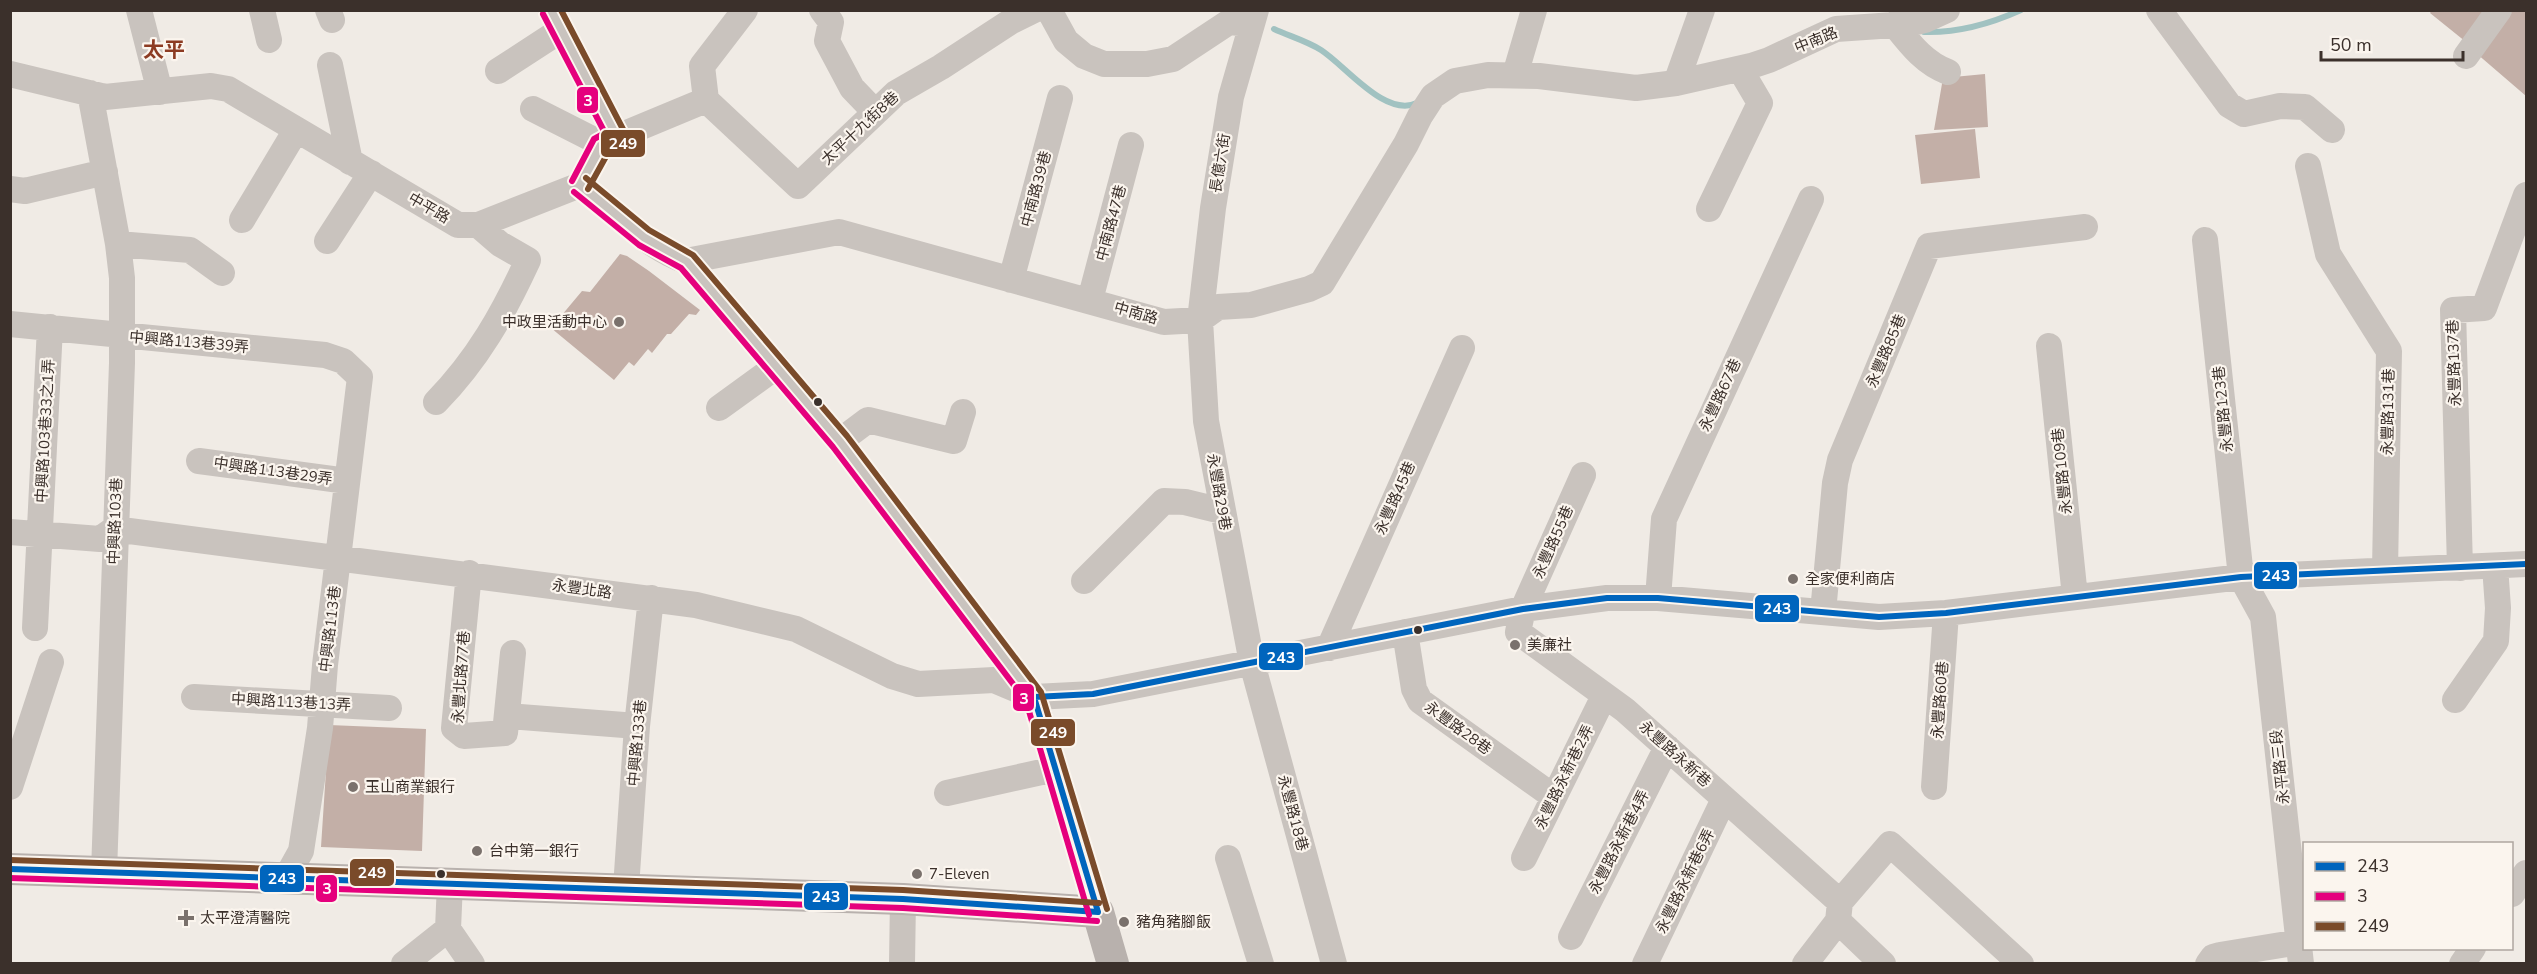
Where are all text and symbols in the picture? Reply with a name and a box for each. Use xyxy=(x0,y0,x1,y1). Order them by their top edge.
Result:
street label: 中南路 xyxy=(1791,22,1841,58)
scale bar xyxy=(2321,24,2464,62)
text: 50 m xyxy=(2330,33,2372,57)
district label: 太平 xyxy=(143,36,185,64)
line badge: 3 xyxy=(576,86,599,114)
street label: 太平十九街8巷 xyxy=(817,87,903,169)
text: 3 xyxy=(583,90,593,112)
line badge: 249 xyxy=(600,129,646,158)
street label: 長億六街 xyxy=(1205,132,1235,194)
text: 249 xyxy=(609,133,637,155)
street label: 中南路39巷 xyxy=(1016,149,1056,229)
street label: 中南路47巷 xyxy=(1091,183,1131,263)
street label: 中平路 xyxy=(405,188,453,228)
street label: 中南路 xyxy=(1112,297,1160,329)
street label: 永豐路85巷 xyxy=(1862,311,1910,391)
place label: 中政里活動中心 xyxy=(502,312,607,332)
marker: 中政里活動中心 xyxy=(612,315,626,329)
street label: 永豐路137巷 xyxy=(2442,319,2466,407)
street label: 中興路113巷39弄 xyxy=(128,327,250,357)
street label: 永豐路67巷 xyxy=(1694,355,1746,435)
street label: 中興路103巷33之1弄 xyxy=(31,359,59,503)
street label: 永豐路123巷 xyxy=(2209,365,2237,453)
street label: 永豐路131巷 xyxy=(2377,368,2399,456)
unlabelled marker xyxy=(812,396,824,408)
street label: 永豐路109巷 xyxy=(2048,427,2076,515)
street label: 永豐路29巷 xyxy=(1202,452,1236,532)
street label: 中興路113巷29弄 xyxy=(212,453,334,489)
street label: 永豐路45巷 xyxy=(1370,458,1420,538)
street label: 中興路103巷 xyxy=(103,477,127,565)
street label: 永豐路55巷 xyxy=(1528,502,1578,582)
line badge: 243 xyxy=(2253,561,2298,590)
text: 243 xyxy=(2262,565,2290,587)
place label: 全家便利商店 xyxy=(1805,569,1895,589)
marker: 全家便利商店 xyxy=(1786,572,1800,586)
street label: 永豐北路 xyxy=(551,575,613,603)
street label: 中興路113巷 xyxy=(315,585,345,673)
line badge: 243 xyxy=(1754,594,1800,623)
text: 243 xyxy=(1763,598,1791,620)
unlabelled marker xyxy=(1412,624,1424,636)
street label: 永豐北路77巷 xyxy=(448,630,474,724)
place label: 美廉社 xyxy=(1527,635,1572,655)
marker: 美廉社 xyxy=(1508,638,1522,652)
line badge: 243 xyxy=(1258,642,1304,671)
text: 243 xyxy=(1267,647,1295,669)
street label: 永豐路60巷 xyxy=(1927,660,1953,740)
line badge: 3 xyxy=(1012,683,1035,712)
text: 3 xyxy=(1019,688,1029,710)
street label: 中興路113巷13弄 xyxy=(231,689,351,715)
street label: 永豐路28巷 xyxy=(1421,697,1495,759)
street label: 中興路133巷 xyxy=(623,699,651,787)
street label: 永豐路永新巷 xyxy=(1635,716,1715,792)
line badge: 249 xyxy=(1030,718,1076,747)
street label: 永豐路永新巷2弄 xyxy=(1530,721,1598,833)
text: 249 xyxy=(1039,722,1067,744)
street label: 永平路三段 xyxy=(2266,729,2294,805)
street label: 永豐路18巷 xyxy=(1273,773,1313,853)
place label: 玉山商業銀行 xyxy=(365,777,455,797)
marker: 玉山商業銀行 xyxy=(346,780,360,794)
street label: 永豐路永新巷4弄 xyxy=(1584,787,1654,897)
street label: 永豐路永新巷6弄 xyxy=(1651,825,1719,937)
place label: 台中第一銀行 xyxy=(489,841,579,861)
legend xyxy=(2303,842,2513,950)
marker: 台中第一銀行 xyxy=(470,844,484,858)
text: 243 xyxy=(2357,854,2389,878)
line badge: 249 xyxy=(349,858,395,887)
text: 249 xyxy=(358,862,386,884)
line badge: 243 xyxy=(259,864,305,893)
place label: 7-Eleven xyxy=(929,864,989,884)
marker: 7-Eleven xyxy=(910,867,924,881)
text: 243 xyxy=(268,868,296,890)
unlabelled marker xyxy=(435,868,447,880)
line badge: 3 xyxy=(315,874,338,903)
text: 3 xyxy=(322,878,332,900)
line badge: 243 xyxy=(803,882,849,911)
text: 3 xyxy=(2357,884,2368,908)
text: 243 xyxy=(812,886,840,908)
place label: 太平澄清醫院 xyxy=(200,908,290,928)
marker: 太平澄清醫院 xyxy=(177,909,195,927)
place label: 豬角豬腳飯 xyxy=(1136,912,1211,932)
text: 249 xyxy=(2357,914,2389,938)
marker: 豬角豬腳飯 xyxy=(1117,915,1131,929)

